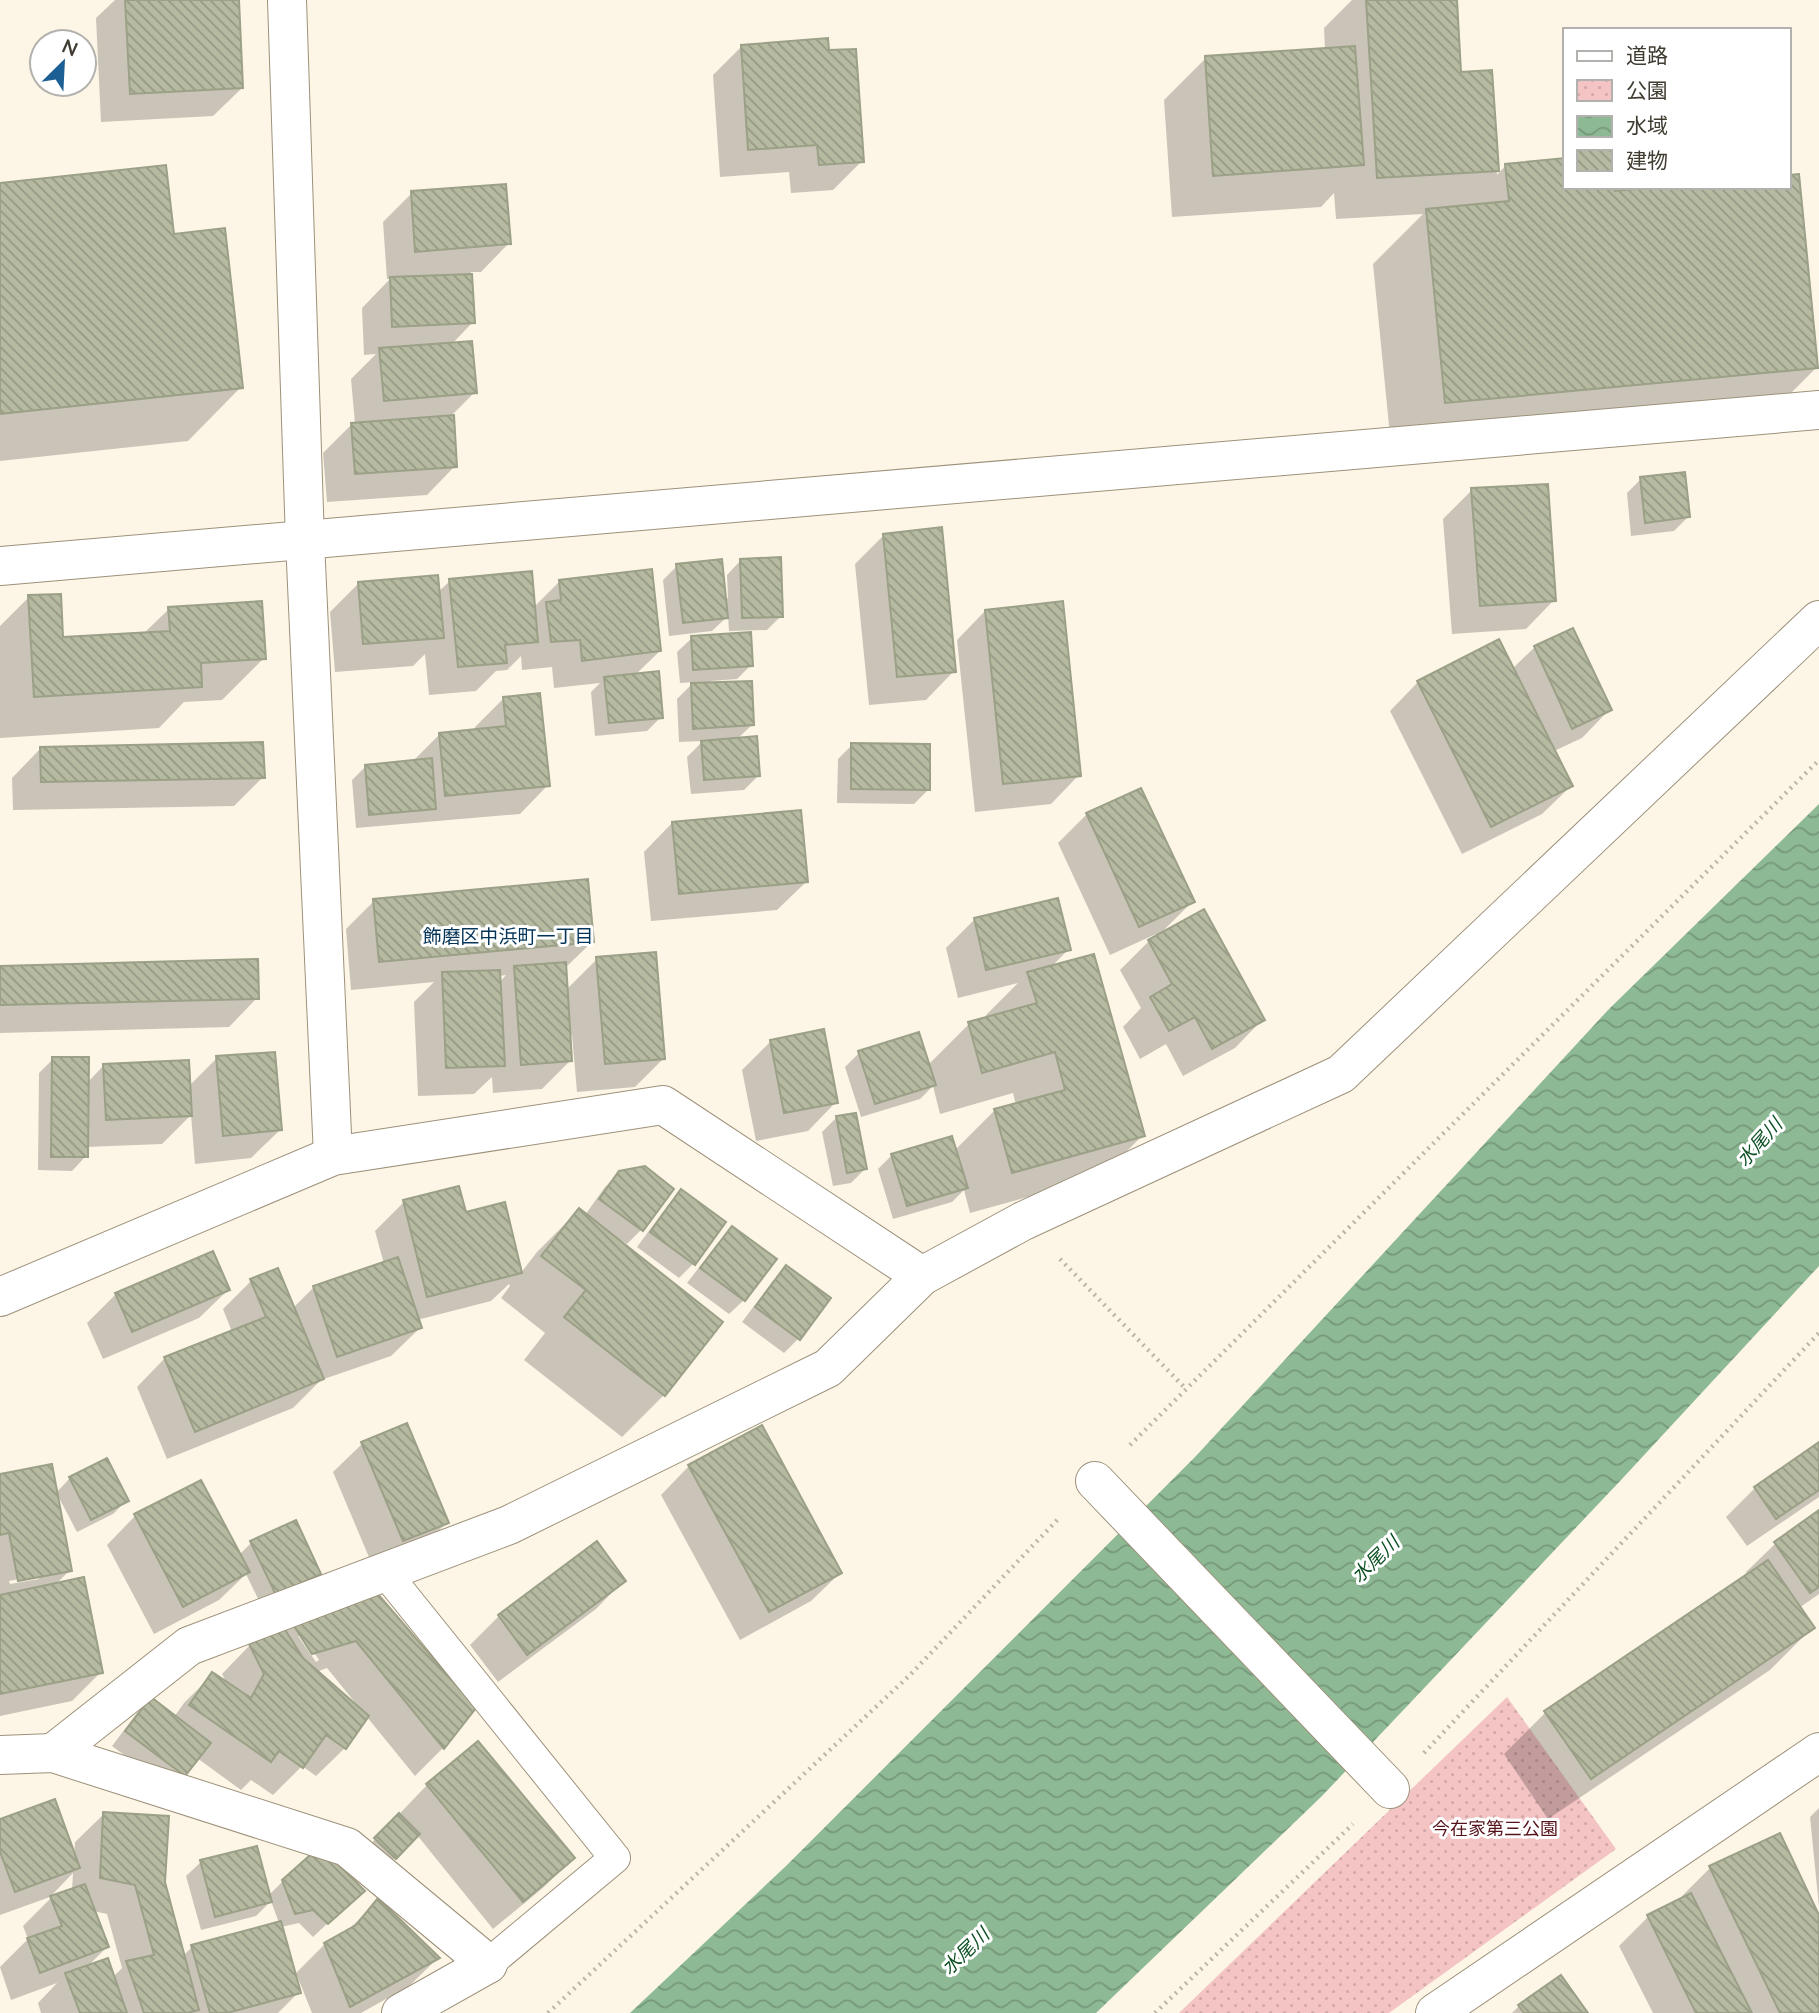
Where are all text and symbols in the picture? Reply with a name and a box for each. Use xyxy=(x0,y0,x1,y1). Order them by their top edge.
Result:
north arrow xyxy=(28,28,98,98)
legend xyxy=(1563,28,1791,189)
text: N xyxy=(59,34,81,60)
text: 道路 xyxy=(1626,42,1668,67)
text: 公園 xyxy=(1626,77,1668,102)
text: 水域 xyxy=(1626,112,1668,137)
text: 建物 xyxy=(1626,147,1668,172)
district label: 飾磨区中浜町一丁目 xyxy=(422,924,594,947)
water label: 水尾川 xyxy=(1731,1111,1788,1171)
water label: 水尾川 xyxy=(1346,1529,1405,1587)
park label: 今在家第三公園 xyxy=(1432,1817,1558,1839)
water label: 水尾川 xyxy=(936,1921,995,1979)

